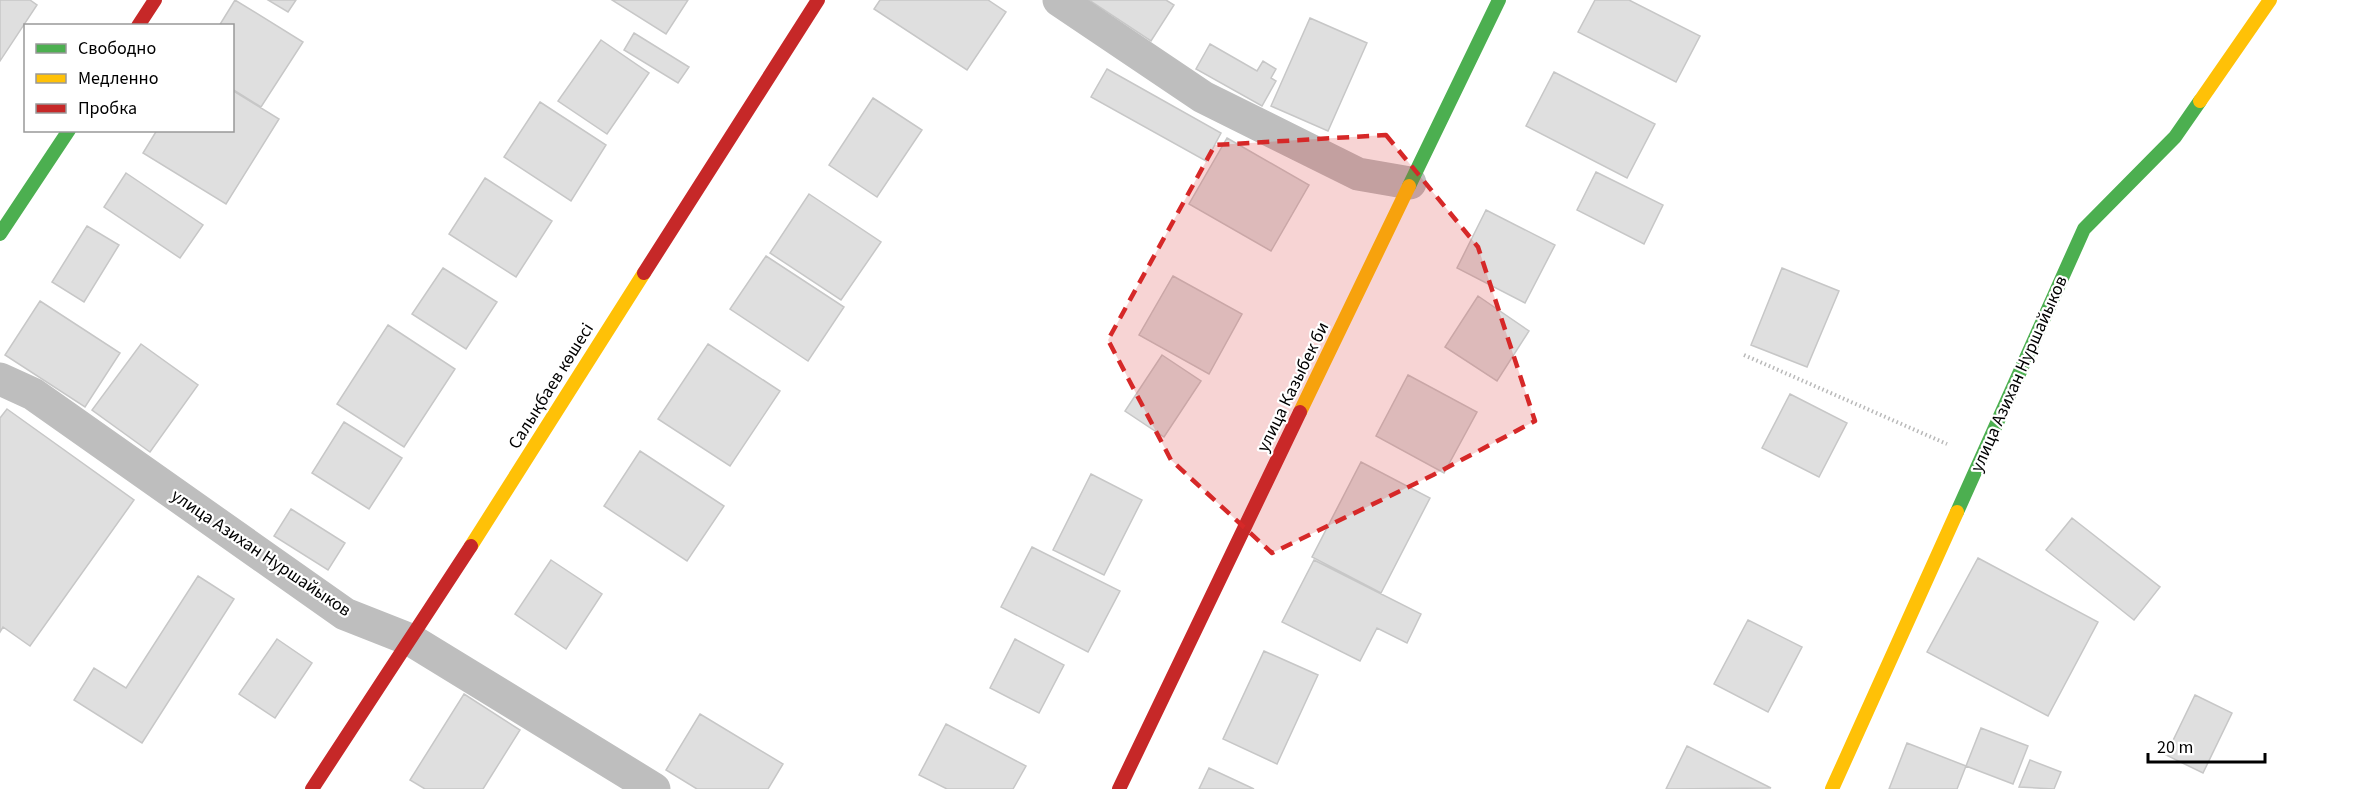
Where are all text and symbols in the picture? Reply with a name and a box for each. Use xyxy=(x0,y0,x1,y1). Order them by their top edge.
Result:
legend xyxy=(24,24,234,132)
text: Свободно xyxy=(78,36,156,61)
text: Медленно xyxy=(78,66,158,91)
text: Пробка xyxy=(78,96,137,121)
street label: улица Азихан Нуршайыков xyxy=(1964,272,2074,476)
street label: Салықбаев көшесі xyxy=(502,318,600,454)
street label: улица Казыбек би xyxy=(1251,318,1335,456)
street label: улица Азихан Нуршайыков xyxy=(166,483,356,623)
scale bar xyxy=(2148,726,2265,764)
text: 20 m xyxy=(2157,735,2193,760)

